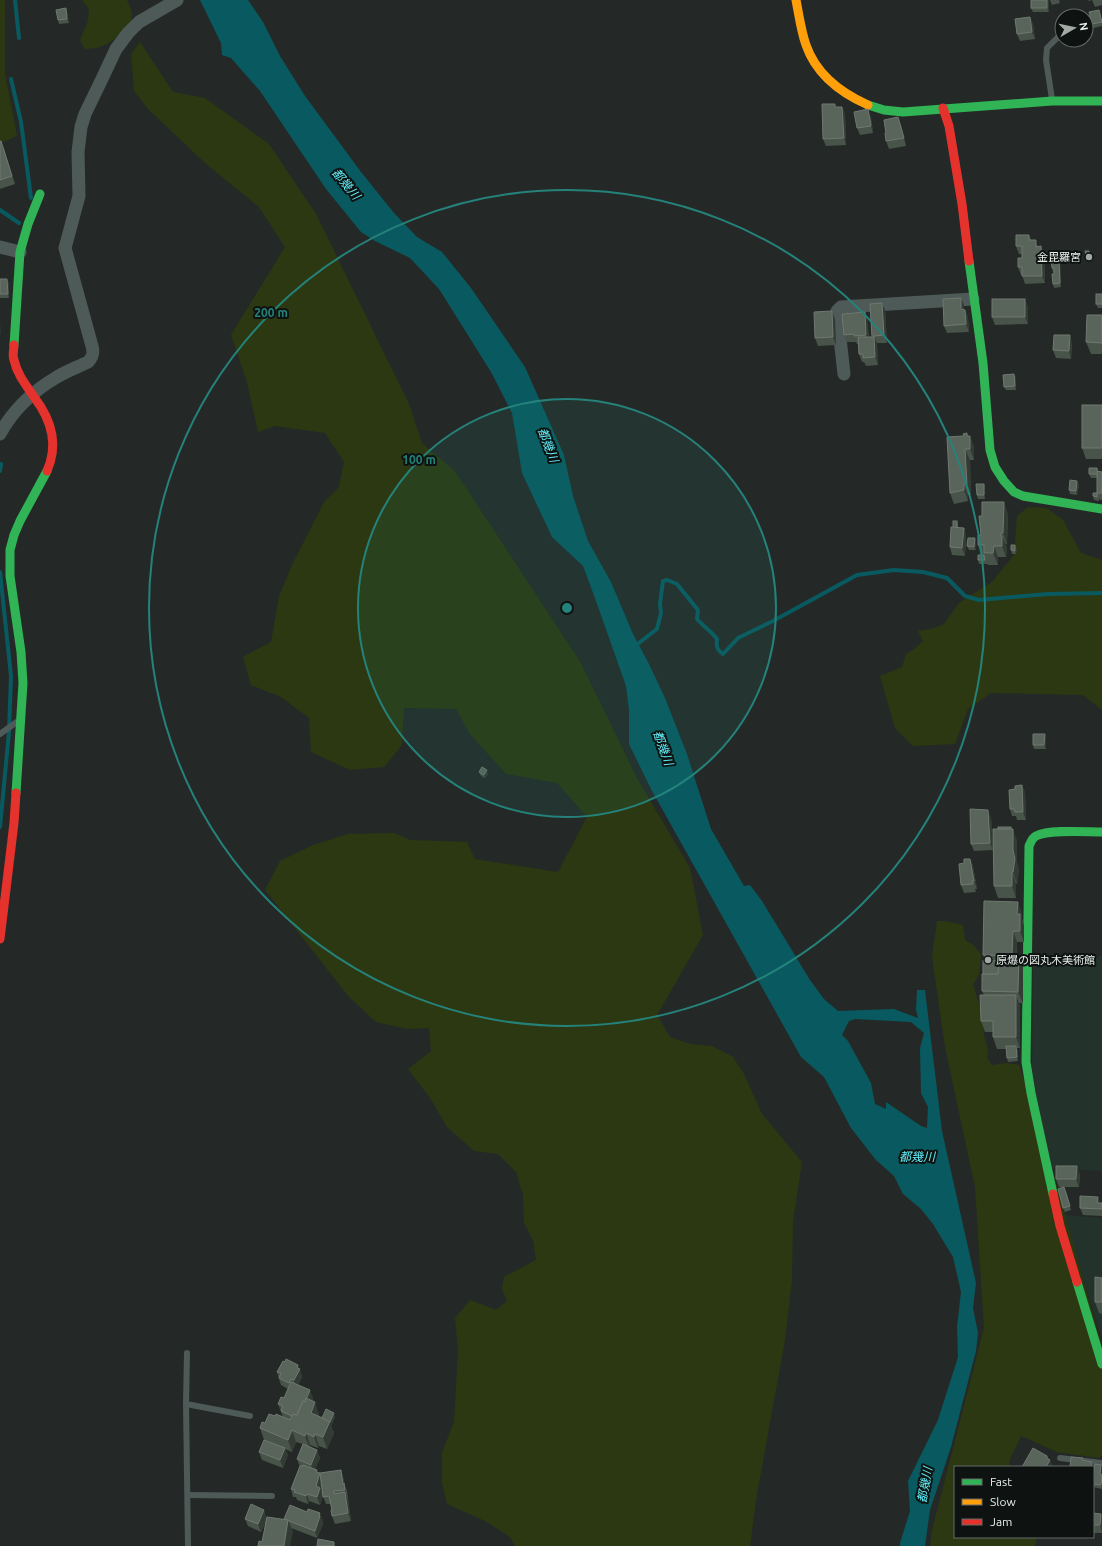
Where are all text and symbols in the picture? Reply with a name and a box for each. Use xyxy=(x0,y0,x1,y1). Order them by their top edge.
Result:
north arrow xyxy=(1054,8,1094,48)
text: N xyxy=(1077,21,1090,31)
water label: 都幾川 xyxy=(330,166,364,203)
place label: 金毘羅宮 xyxy=(1037,251,1081,263)
marker: 金毘羅宮 xyxy=(1084,252,1094,262)
text: 200 m xyxy=(254,306,288,319)
water label: 都幾川 xyxy=(536,426,562,466)
text: 100 m xyxy=(402,453,436,466)
centre of rings xyxy=(560,601,574,615)
water label: 都幾川 xyxy=(651,729,676,769)
place label: 原爆の図丸木美術館 xyxy=(996,954,1095,966)
marker: 原爆の図丸木美術館 xyxy=(983,955,993,965)
water label: 都幾川 xyxy=(899,1150,937,1163)
water label: 都幾川 xyxy=(915,1464,934,1504)
legend xyxy=(954,1466,1094,1538)
text: Fast xyxy=(990,1475,1012,1488)
text: Slow xyxy=(990,1495,1016,1508)
text: Jam xyxy=(990,1515,1012,1528)

